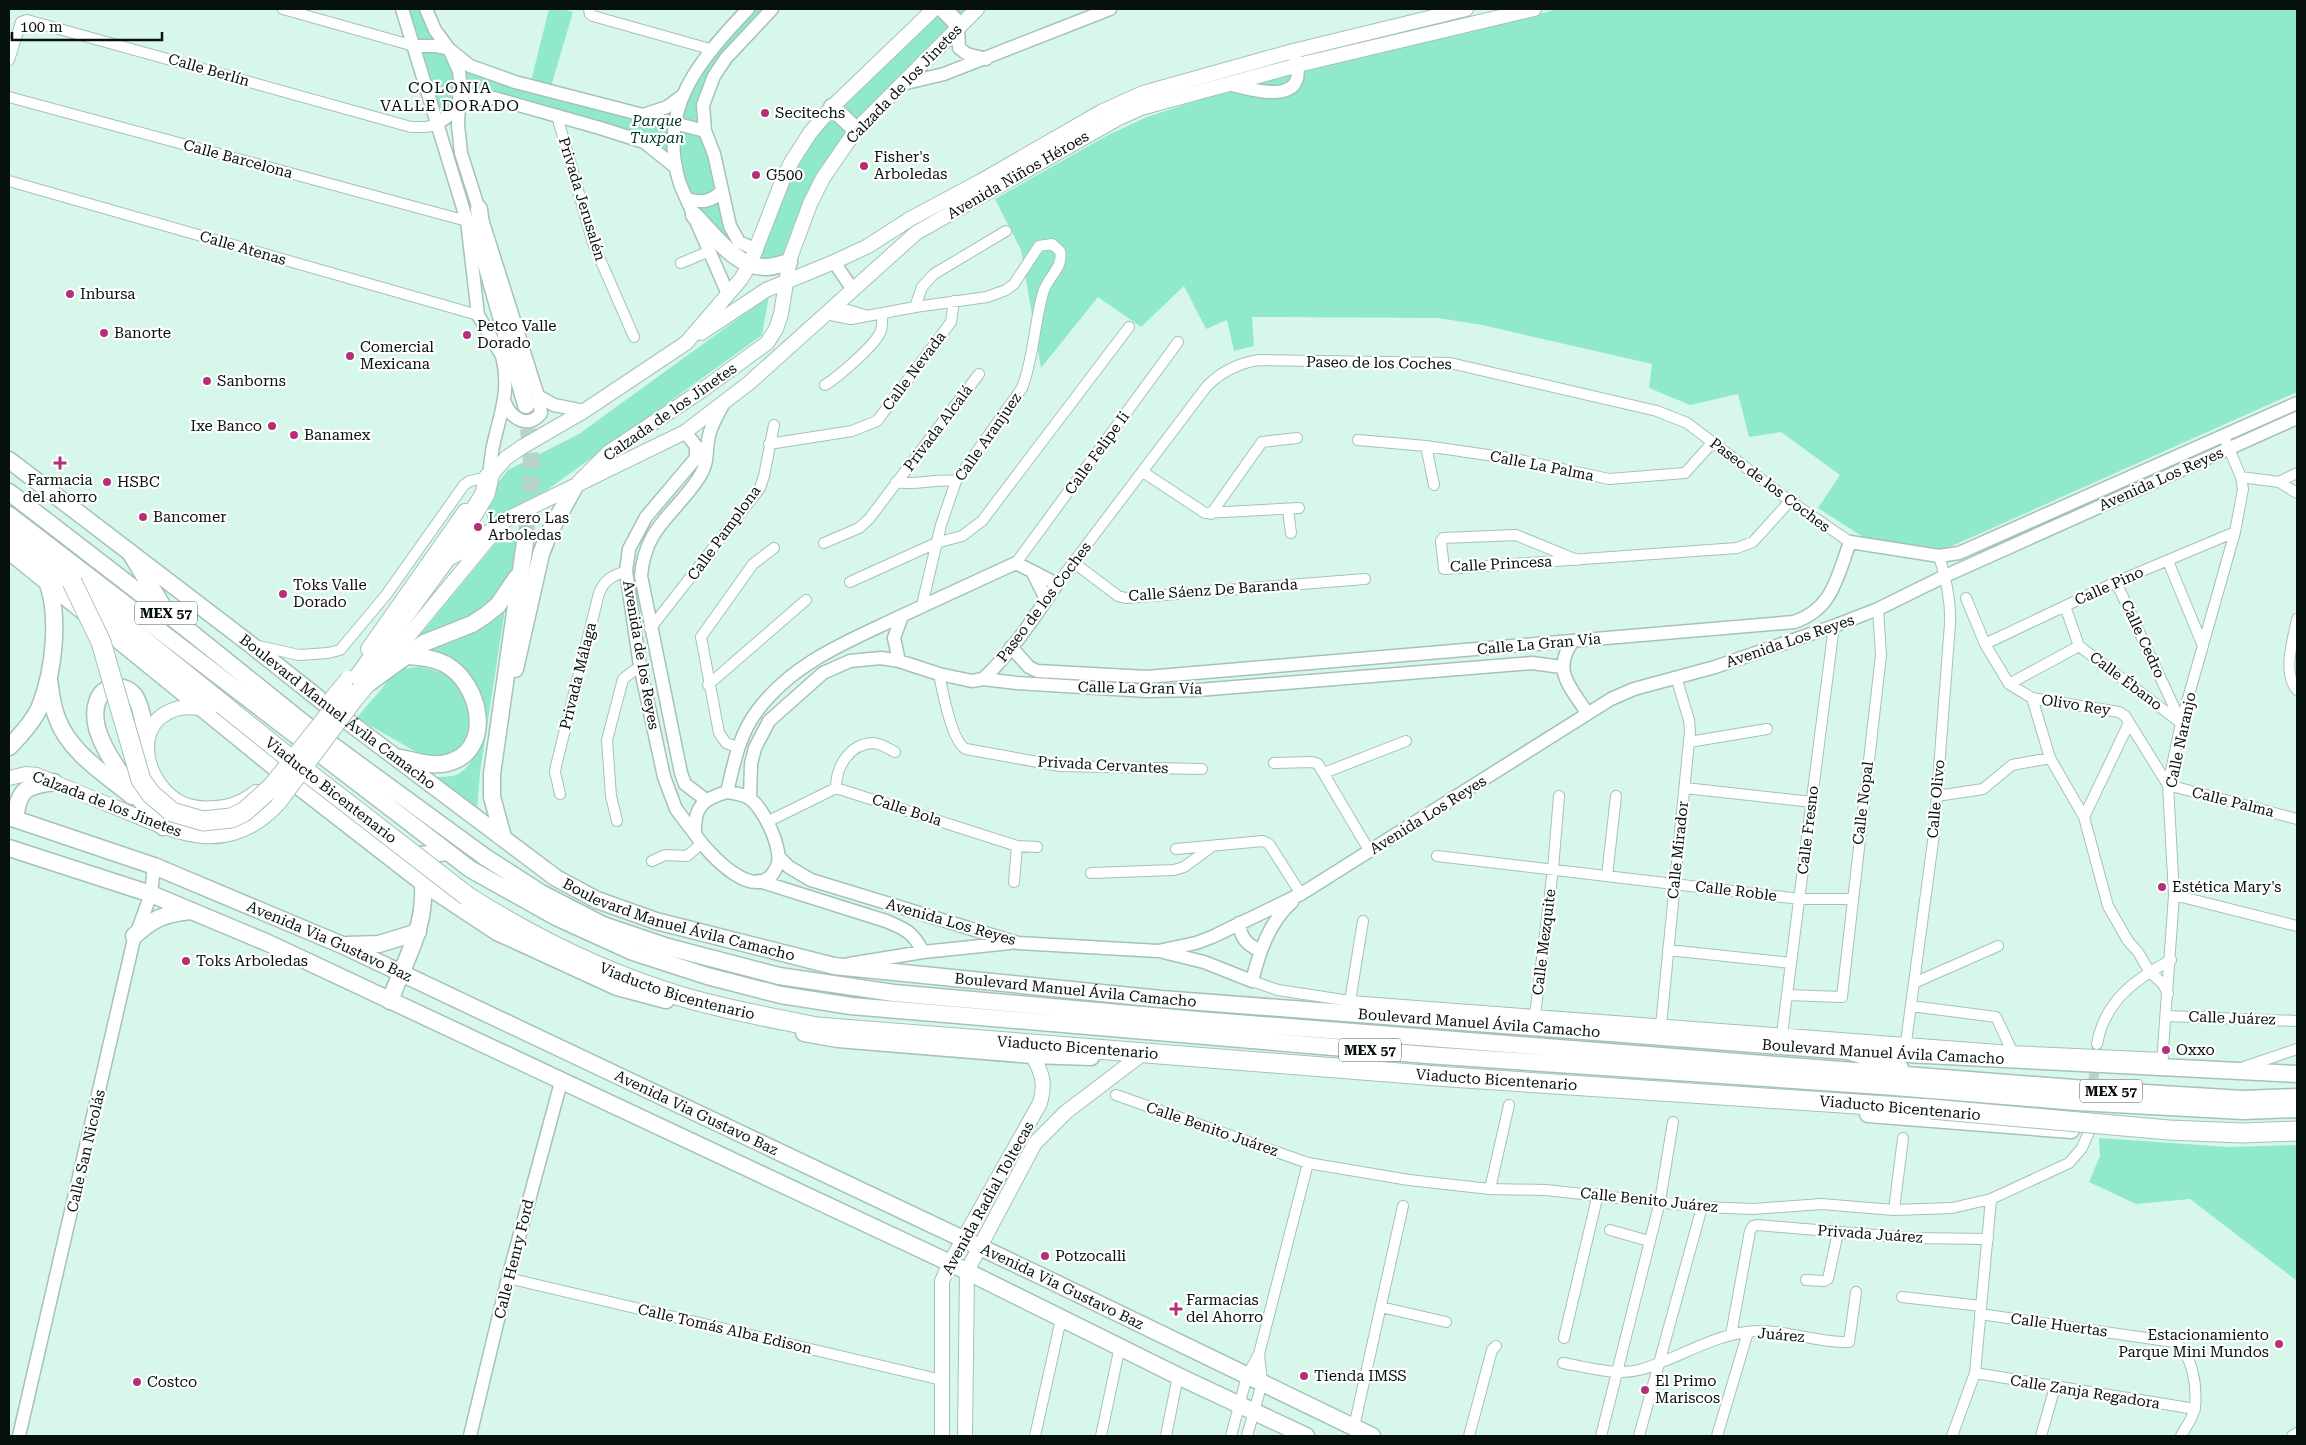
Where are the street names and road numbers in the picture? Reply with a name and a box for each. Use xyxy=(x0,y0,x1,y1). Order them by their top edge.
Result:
street label: Calzada de los Jinetes xyxy=(842,21,966,147)
street label: Calle Berlín xyxy=(166,50,252,90)
street label: Avenida Niños Héroes xyxy=(944,127,1092,223)
street label: Privada Jerusalén xyxy=(555,135,609,263)
street label: Calle Barcelona xyxy=(181,136,295,182)
street label: Calle Atenas xyxy=(198,227,288,269)
street label: Calle Nevada xyxy=(878,328,950,414)
street label: Paseo de los Coches xyxy=(1306,353,1452,373)
street label: Calzada de los Jinetes xyxy=(600,359,740,465)
street label: Privada Alcalá xyxy=(900,381,976,475)
street label: Calle Aranjuez xyxy=(951,389,1025,485)
street label: Calle Felipe Ii xyxy=(1061,408,1133,498)
street label: Paseo de los Coches xyxy=(1706,434,1834,536)
street label: Avenida Los Reyes xyxy=(2096,443,2226,515)
street label: Calle La Palma xyxy=(1489,447,1595,485)
street label: Calle Pamplona xyxy=(684,482,764,584)
street label: Paseo de los Coches xyxy=(993,538,1095,666)
street label: Calle Princesa xyxy=(1449,552,1553,576)
street label: Calle Pino xyxy=(2072,563,2146,609)
street label: Calle Sáenz De Baranda xyxy=(1128,575,1298,605)
street label: Avenida de los Reyes xyxy=(619,579,663,731)
street label: Calle Cedro xyxy=(2117,597,2169,681)
road number: MEX 57 xyxy=(135,602,197,624)
street label: Avenida Los Reyes xyxy=(1724,611,1856,671)
street label: Privada Málaga xyxy=(556,620,600,732)
street label: Boulevard Manuel Ávila Camacho xyxy=(236,630,439,793)
street label: Calle La Gran Vía xyxy=(1476,630,1602,658)
street label: Calle Ébano xyxy=(2086,648,2166,714)
street label: Calle La Gran Vía xyxy=(1078,678,1202,698)
street label: Calle Naranjo xyxy=(2162,690,2200,790)
street label: Olivo Rey xyxy=(2040,691,2112,719)
street label: Viaducto Bicentenario xyxy=(262,733,400,847)
street label: Privada Cervantes xyxy=(1037,753,1169,777)
street label: Calle Olivo xyxy=(1924,759,1948,839)
street label: Calle Nopal xyxy=(1849,760,1877,846)
street label: Calzada de los Jinetes xyxy=(30,767,184,841)
street label: Avenida Los Reyes xyxy=(1366,772,1490,858)
street label: Calle Palma xyxy=(2190,783,2276,821)
street label: Calle Fresno xyxy=(1794,785,1822,875)
street label: Calle Bola xyxy=(870,790,944,830)
street label: Calle Mirador xyxy=(1664,800,1692,900)
street label: Boulevard Manuel Ávila Camacho xyxy=(560,874,797,965)
street label: Calle Roble xyxy=(1694,877,1778,905)
street label: Calle Mezquite xyxy=(1529,888,1559,996)
street label: Avenida Los Reyes xyxy=(884,895,1018,949)
street label: Avenida Via Gustavo Baz xyxy=(244,897,415,986)
street label: Viaducto Bicentenario xyxy=(597,959,757,1023)
street label: Boulevard Manuel Ávila Camacho xyxy=(954,969,1197,1011)
street label: Boulevard Manuel Ávila Camacho xyxy=(1357,1005,1601,1041)
street label: Calle Juárez xyxy=(2188,1007,2276,1029)
street label: Viaducto Bicentenario xyxy=(996,1032,1159,1063)
street label: Boulevard Manuel Ávila Camacho xyxy=(1761,1036,2005,1068)
road number: MEX 57 xyxy=(1339,1038,1401,1062)
street label: Viaducto Bicentenario xyxy=(1415,1065,1578,1094)
street label: Avenida Via Gustavo Baz xyxy=(612,1066,781,1159)
road number: MEX 57 xyxy=(2080,1080,2142,1102)
street label: Calle San Nicolás xyxy=(63,1088,109,1214)
street label: Viaducto Bicentenario xyxy=(1819,1092,1981,1124)
street label: Calle Benito Juárez xyxy=(1144,1098,1280,1160)
street label: Avenida Radial Toltecas xyxy=(938,1118,1038,1278)
street label: Calle Benito Juárez xyxy=(1579,1184,1719,1216)
street label: Calle Henry Ford xyxy=(490,1197,538,1321)
street label: Privada Juárez xyxy=(1817,1221,1923,1247)
street label: Avenida Via Gustavo Baz xyxy=(978,1240,1146,1333)
street label: Calle Tomás Alba Edison xyxy=(636,1300,814,1358)
street label: Calle Huertas xyxy=(2010,1309,2108,1341)
street label: Juárez xyxy=(1757,1324,1805,1346)
street label: Calle Zanja Regadora xyxy=(2009,1371,2161,1413)

